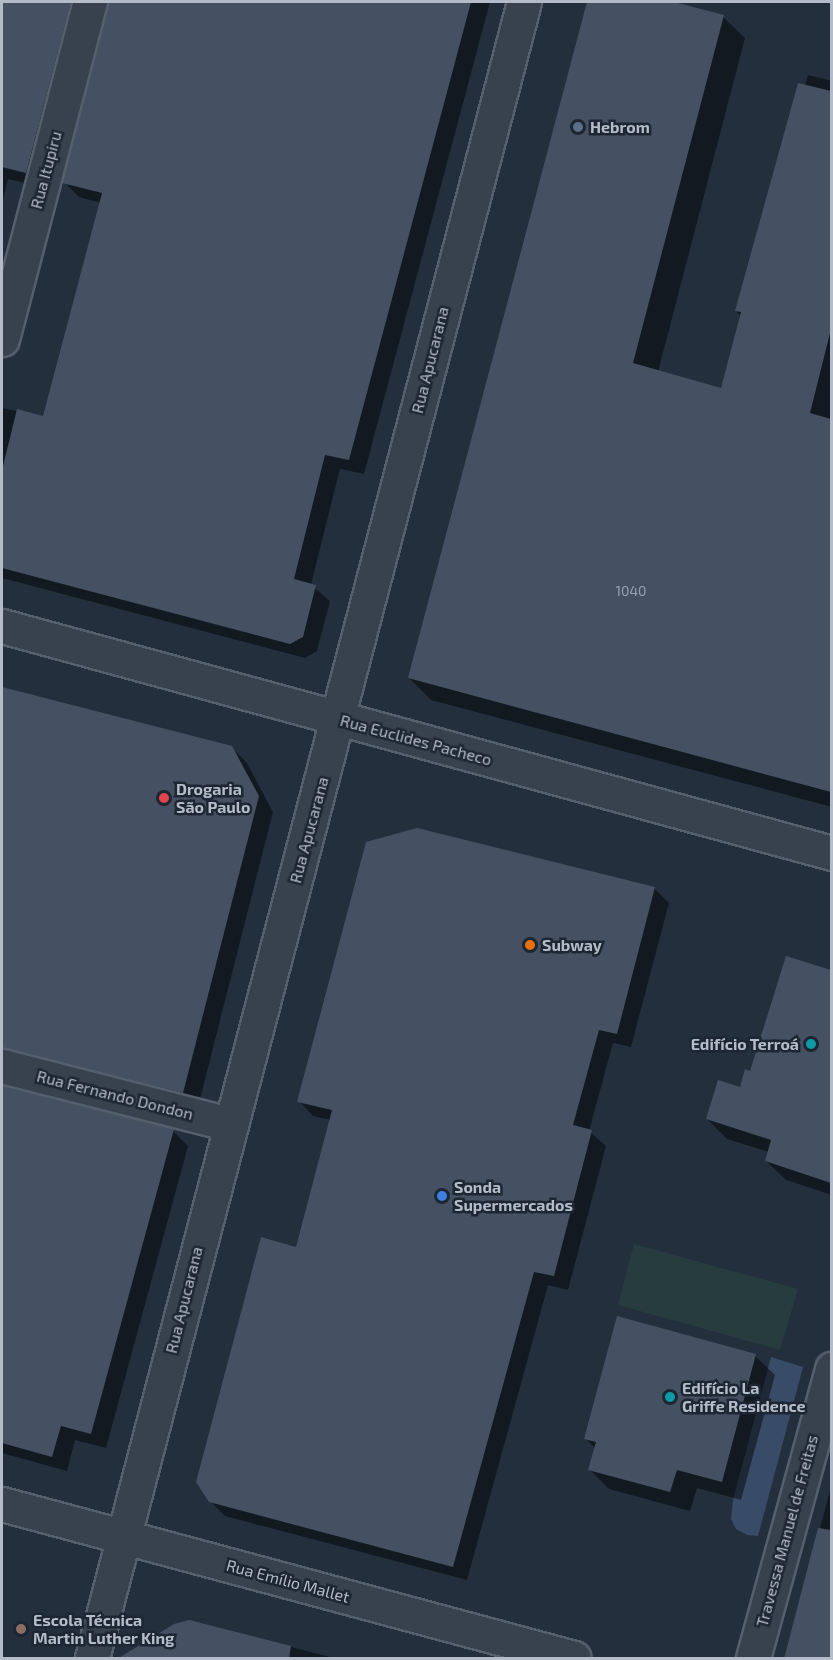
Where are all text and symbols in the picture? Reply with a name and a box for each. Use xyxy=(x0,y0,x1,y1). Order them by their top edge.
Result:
place label: Hebrom xyxy=(590,117,650,137)
marker: Hebrom xyxy=(571,120,585,134)
street label: Rua Itupiru xyxy=(26,129,66,211)
street label: Rua Apucarana xyxy=(407,305,453,415)
house number: 1040 xyxy=(615,583,647,599)
street label: Rua Euclides Pacheco xyxy=(338,711,494,769)
street label: Rua Apucarana xyxy=(286,775,332,885)
place label: Drogaria São Paulo xyxy=(176,779,251,817)
marker: Drogaria São Paulo xyxy=(157,791,171,805)
place label: Subway xyxy=(542,935,602,955)
marker: Subway xyxy=(523,938,537,952)
place label: Edifício Terroá xyxy=(690,1034,799,1054)
marker: Edifício Terroá xyxy=(804,1037,818,1051)
street label: Rua Fernando Dondon xyxy=(35,1066,195,1124)
place label: Sonda Supermercados xyxy=(454,1177,573,1215)
marker: Sonda Supermercados xyxy=(435,1189,449,1203)
street label: Rua Apucarana xyxy=(161,1245,207,1355)
place label: Edifício La Griffe Residence xyxy=(682,1378,806,1416)
marker: Edifício La Griffe Residence xyxy=(663,1390,677,1404)
street label: Travessa Manuel de Freitas xyxy=(752,1433,822,1629)
street label: Rua Emílio Mallet xyxy=(224,1555,352,1607)
place label: Escola Técnica Martin Luther King xyxy=(33,1610,175,1648)
marker: Escola Técnica Martin Luther King xyxy=(14,1622,28,1636)

